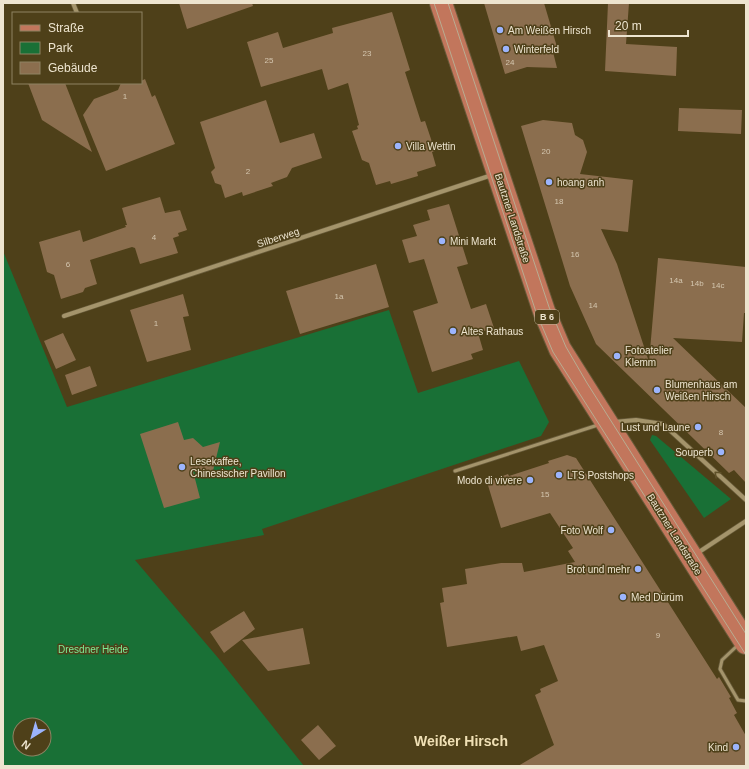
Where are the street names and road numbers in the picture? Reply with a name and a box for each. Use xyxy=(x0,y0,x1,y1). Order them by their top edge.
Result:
street label: Bautzner Landstraße xyxy=(493,172,532,265)
street label: Silberweg xyxy=(256,225,301,249)
road number: B 6 xyxy=(535,310,559,324)
street label: Bautzner Landstraße xyxy=(645,492,704,577)

